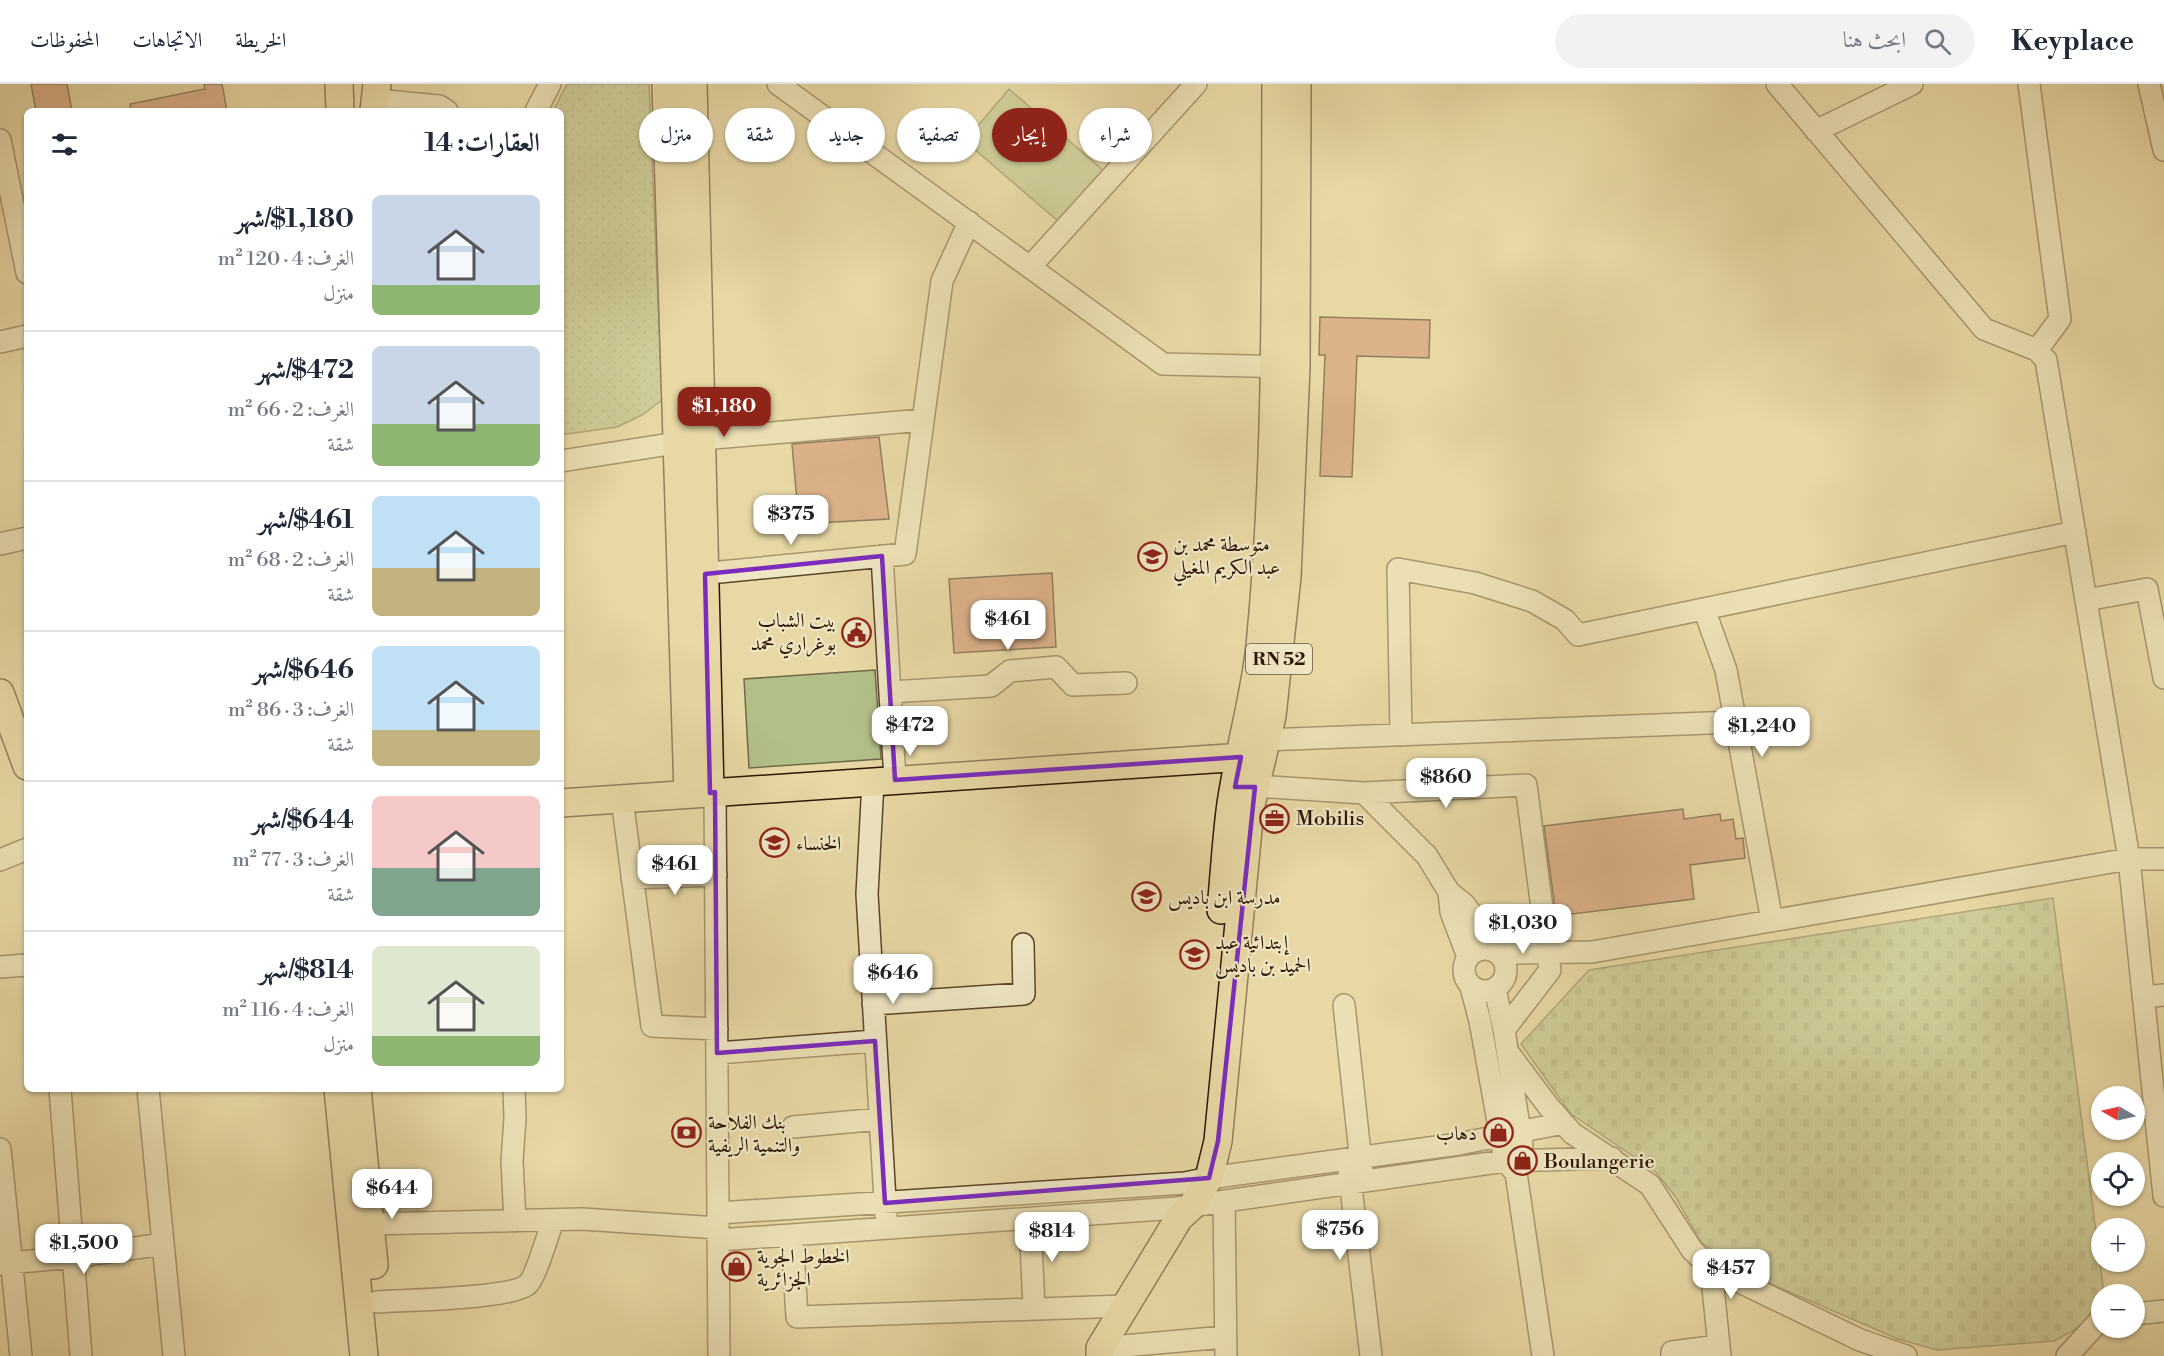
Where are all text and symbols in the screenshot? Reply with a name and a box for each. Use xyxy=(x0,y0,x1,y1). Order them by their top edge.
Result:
search box xyxy=(1555,14,1975,68)
text: Keyplace xyxy=(2011,24,2134,59)
icon: search xyxy=(1921,25,1954,58)
text: ابحث هنا xyxy=(1843,27,1906,54)
text: المحفوظات xyxy=(30,28,99,54)
text: الاتجاهات xyxy=(132,28,202,54)
text: الخريطة xyxy=(235,28,286,54)
chip: منزل xyxy=(639,108,713,162)
chip: شقة xyxy=(725,108,795,162)
chip: جديد xyxy=(807,108,885,162)
chip: تصفية xyxy=(897,108,980,162)
chip: إيجار xyxy=(992,108,1067,162)
chip: شراء xyxy=(1079,108,1152,162)
text: العقارات: 14 xyxy=(424,127,540,159)
icon: filters xyxy=(48,128,81,161)
text: $1,180/شهر xyxy=(235,203,354,235)
icon: home xyxy=(420,219,492,291)
text: الغرف: 4 · 120 m² xyxy=(218,247,354,272)
text: منزل xyxy=(323,282,354,307)
text: $472/شهر xyxy=(256,354,354,386)
icon: home xyxy=(420,370,492,442)
pin: $1,180 xyxy=(675,387,773,438)
text: $1,180 xyxy=(692,394,756,419)
text: الغرف: 2 · 66 m² xyxy=(228,398,354,423)
text: شقة xyxy=(328,433,354,458)
pin: $375 xyxy=(755,495,827,546)
text: $375 xyxy=(767,502,815,527)
text: $461/شهر xyxy=(258,504,354,536)
icon: home xyxy=(420,520,492,592)
place label: متوسطة محمد بن عبد الكريم المغيلي xyxy=(1173,533,1280,587)
school or university icon: متوسطة محمد بن عبد الكريم المغيلي xyxy=(1136,540,1168,572)
text: الغرف: 2 · 68 m² xyxy=(228,548,354,573)
text: شقة xyxy=(328,583,354,608)
pin: $461 xyxy=(972,600,1044,651)
text: $461 xyxy=(985,607,1031,632)
place label: بيت الشباب بوغراري محمد xyxy=(751,609,836,659)
public building icon: بيت الشباب بوغراري محمد xyxy=(841,616,873,648)
road number: RN 52 xyxy=(1246,644,1312,674)
text: $646/شهر xyxy=(253,654,354,686)
icon: home xyxy=(420,670,492,742)
text: الغرف: 3 · 86 m² xyxy=(228,698,354,723)
pin: $472 xyxy=(874,706,946,757)
pin: $1,240 xyxy=(1713,707,1811,758)
text: $472 xyxy=(886,713,934,738)
text: $1,240 xyxy=(1728,714,1796,739)
text: شقة xyxy=(328,733,354,758)
pin: $860 xyxy=(1410,758,1482,809)
text: $860 xyxy=(1420,765,1472,790)
office icon: Mobilis xyxy=(1259,802,1291,834)
text: $644/شهر xyxy=(252,804,354,836)
place label: Mobilis xyxy=(1296,807,1364,832)
icon: home xyxy=(420,820,492,892)
school or university icon: الخنساء xyxy=(759,827,791,859)
place label: الخنساء xyxy=(796,832,841,857)
pin: $461 xyxy=(639,845,711,896)
text: الغرف: 3 · 77 m² xyxy=(232,848,354,873)
text: $461 xyxy=(652,852,698,877)
school or university icon: مدرسة ابن باديس xyxy=(1131,881,1163,913)
text: شقة xyxy=(328,883,354,908)
place label: مدرسة ابن باديس xyxy=(1168,886,1281,911)
pin: $1,030 xyxy=(1474,904,1572,955)
text: $1,030 xyxy=(1489,911,1558,936)
place label: إبتدائية عبد الحميد بن باديس xyxy=(1215,931,1311,979)
school or university icon: إبتدائية عبد الحميد بن باديس xyxy=(1178,938,1210,970)
text: $814/شهر xyxy=(259,954,354,986)
pin: $646 xyxy=(857,954,929,1005)
text: $646 xyxy=(868,961,918,986)
icon: home xyxy=(420,970,492,1042)
text: الغرف: 4 · 116 m² xyxy=(222,998,354,1023)
text: منزل xyxy=(323,1033,354,1058)
north arrow xyxy=(2091,1086,2145,1140)
map controls xyxy=(2091,1086,2145,1338)
place label: بنك الفلاحة والتنمية الريفية xyxy=(708,1111,800,1159)
bank icon: بنك الفلاحة والتنمية الريفية xyxy=(671,1117,703,1149)
shop icon: دهاب xyxy=(1482,1117,1514,1149)
place label: دهاب xyxy=(1436,1122,1477,1147)
shop icon: Boulangerie xyxy=(1507,1145,1539,1177)
place label: Boulangerie xyxy=(1543,1150,1655,1175)
button: locate xyxy=(2091,1152,2145,1206)
pin: $644 xyxy=(356,1169,428,1220)
text: $644 xyxy=(366,1176,418,1201)
pin: $756 xyxy=(1304,1210,1376,1261)
pin: $814 xyxy=(1016,1212,1088,1263)
text: $756 xyxy=(1316,1217,1364,1242)
button: + xyxy=(2091,1218,2145,1272)
text: $814 xyxy=(1029,1219,1075,1244)
pin: $1,500 xyxy=(35,1224,133,1275)
text: $1,500 xyxy=(49,1231,119,1256)
place label: الخطوط الجوية الجزائرية xyxy=(757,1245,850,1293)
pin: $457 xyxy=(1695,1249,1767,1300)
shop icon: الخطوط الجوية الجزائرية xyxy=(720,1251,752,1283)
text: $457 xyxy=(1707,1256,1755,1281)
button: − xyxy=(2091,1284,2145,1338)

